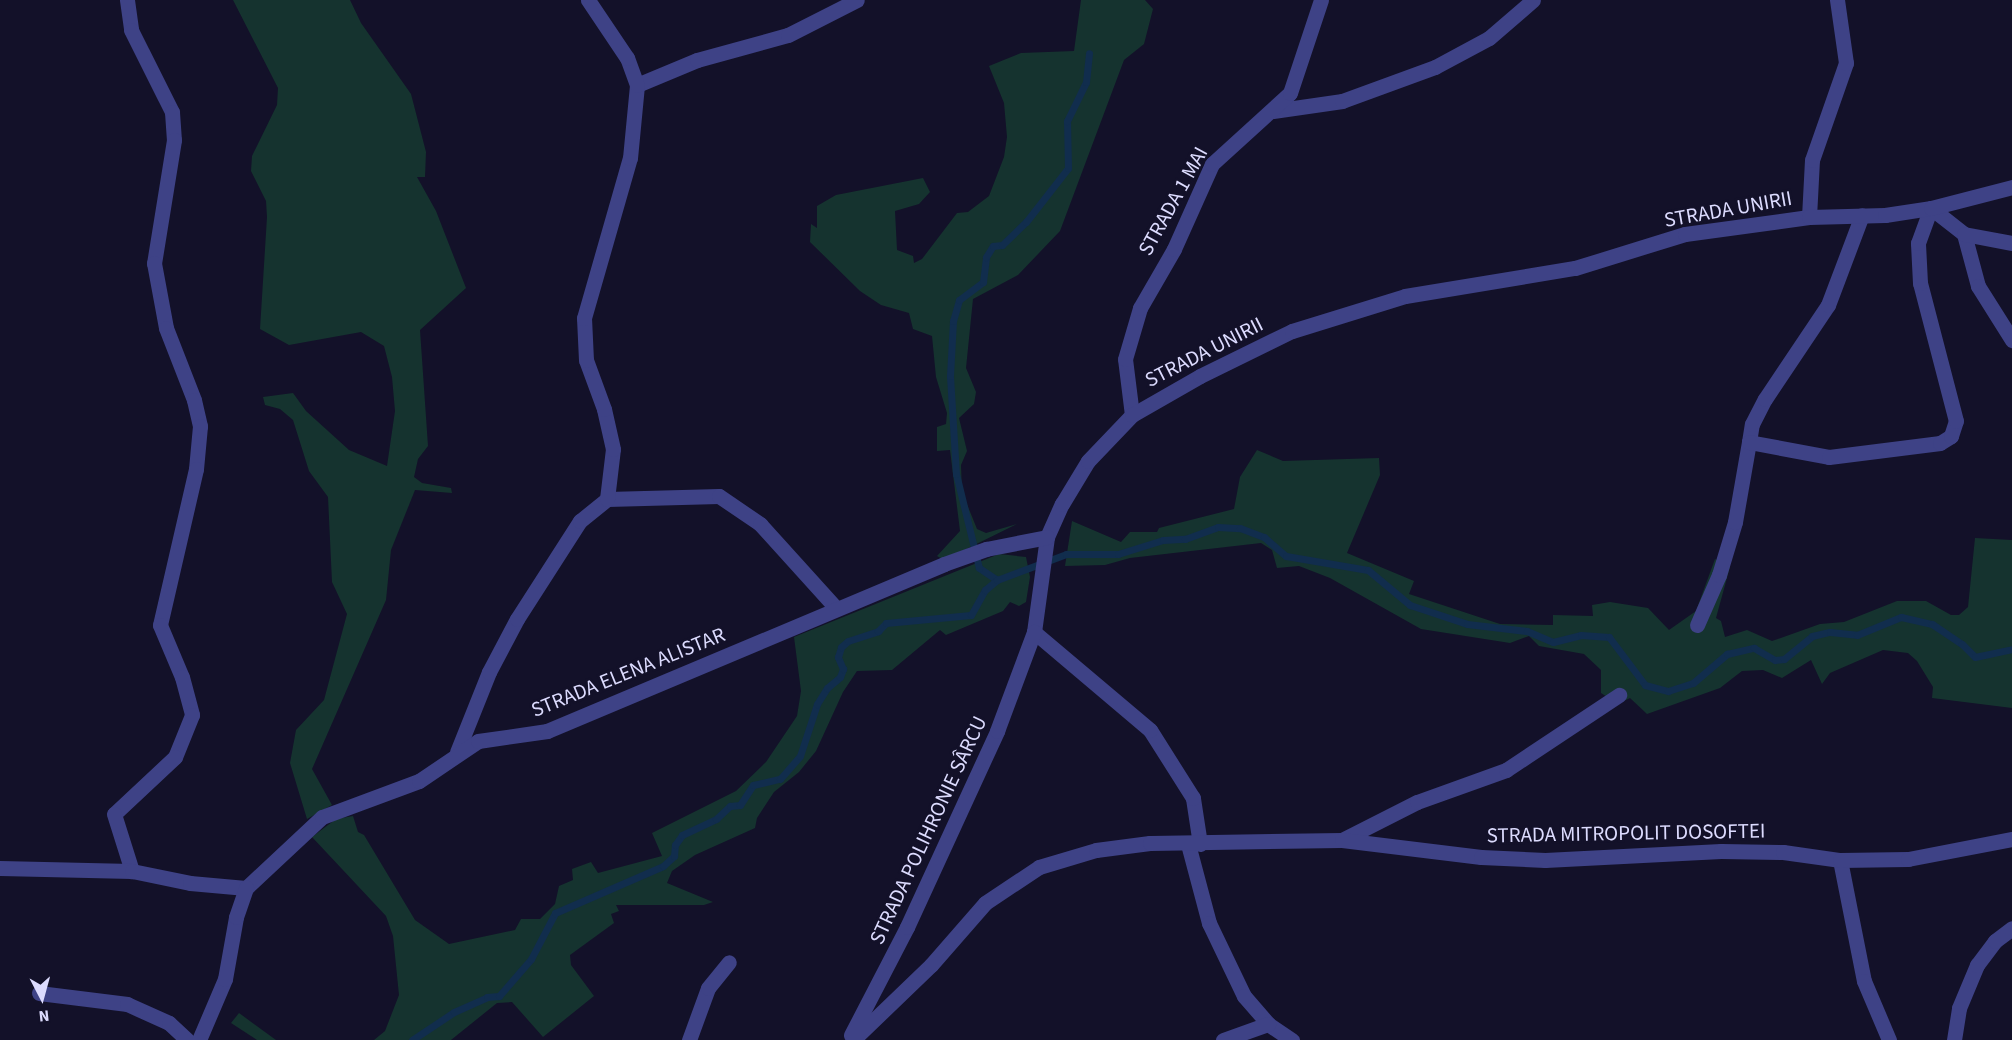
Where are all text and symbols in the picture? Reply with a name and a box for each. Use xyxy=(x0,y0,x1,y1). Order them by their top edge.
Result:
street label: STRADA 1 MAI xyxy=(1133,142,1213,260)
street label: STRADA UNIRII xyxy=(1662,185,1794,233)
street label: STRADA UNIRII xyxy=(1141,311,1267,393)
street label: STRADA ELENA ALISTAR xyxy=(527,622,729,722)
street label: STRADA POLIHRONIE SÂRCU xyxy=(864,712,992,948)
street label: STRADA MITROPOLIT DOSOFTEI xyxy=(1486,818,1766,848)
north arrow xyxy=(12,968,72,1028)
text: N xyxy=(37,1004,50,1027)

